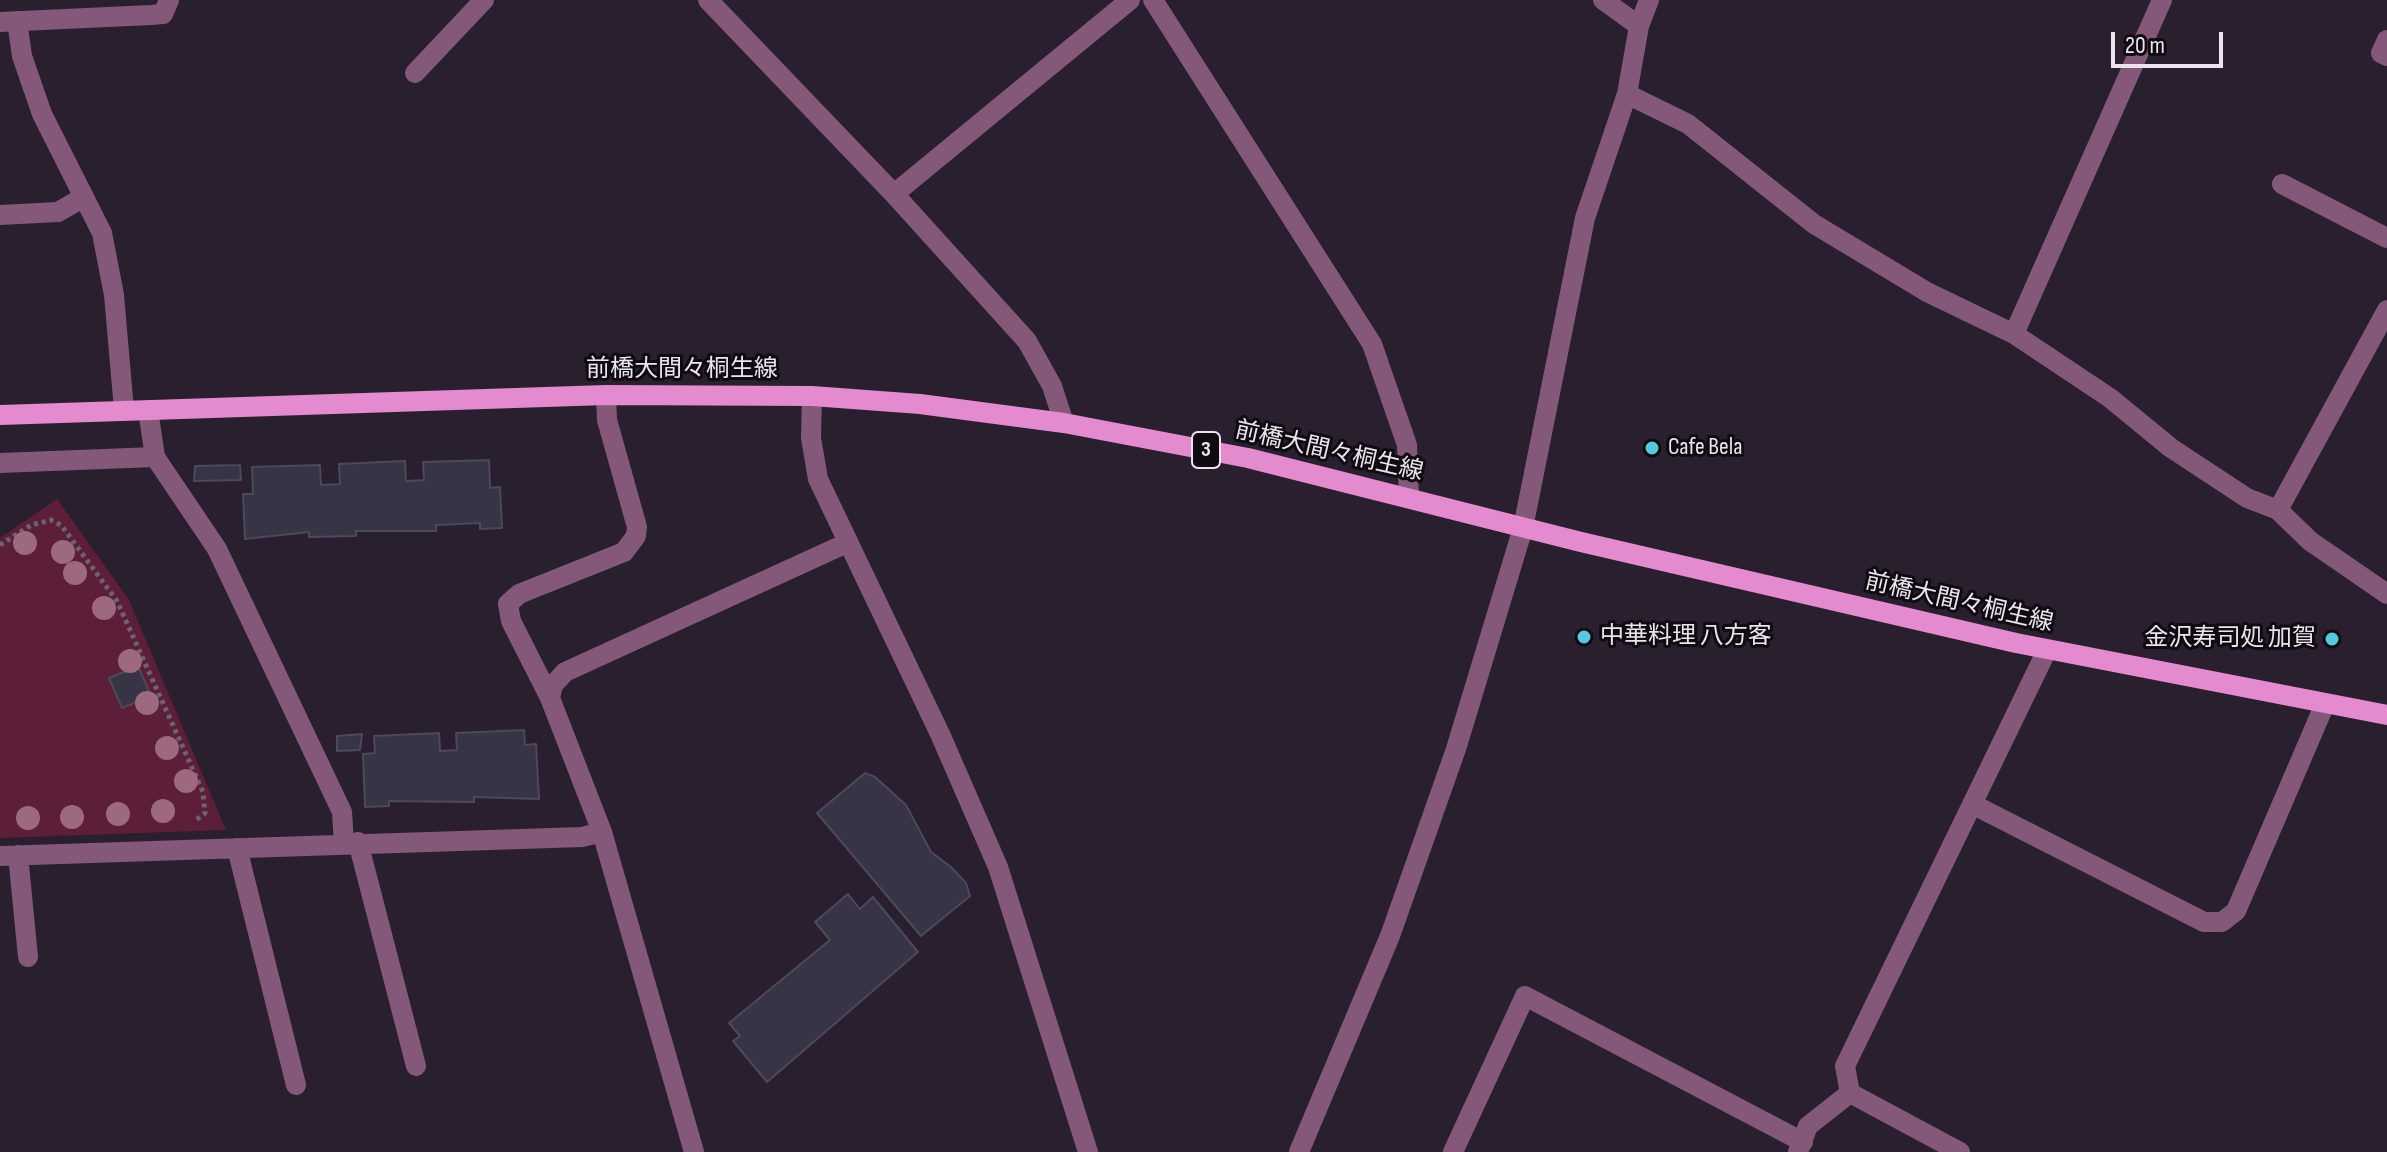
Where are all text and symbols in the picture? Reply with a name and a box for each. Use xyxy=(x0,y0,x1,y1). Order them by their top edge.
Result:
scale bar xyxy=(2115,16,2227,66)
text: 20 m xyxy=(2125,31,2165,60)
street label: 前橋大間々桐生線 xyxy=(586,356,778,384)
street label: 前橋大間々桐生線 xyxy=(1232,416,1426,488)
road number: 3 xyxy=(1192,432,1220,468)
place label: Cafe Bela xyxy=(1668,434,1742,462)
marker: Cafe Bela xyxy=(1643,439,1661,457)
street label: 前橋大間々桐生線 xyxy=(1862,567,2056,639)
place label: 中華料理 八方客 xyxy=(1600,623,1772,651)
place label: 金沢寿司処 加賀 xyxy=(2144,625,2316,653)
marker: 中華料理 八方客 xyxy=(1575,628,1593,646)
marker: 金沢寿司処 加賀 xyxy=(2323,630,2341,648)

